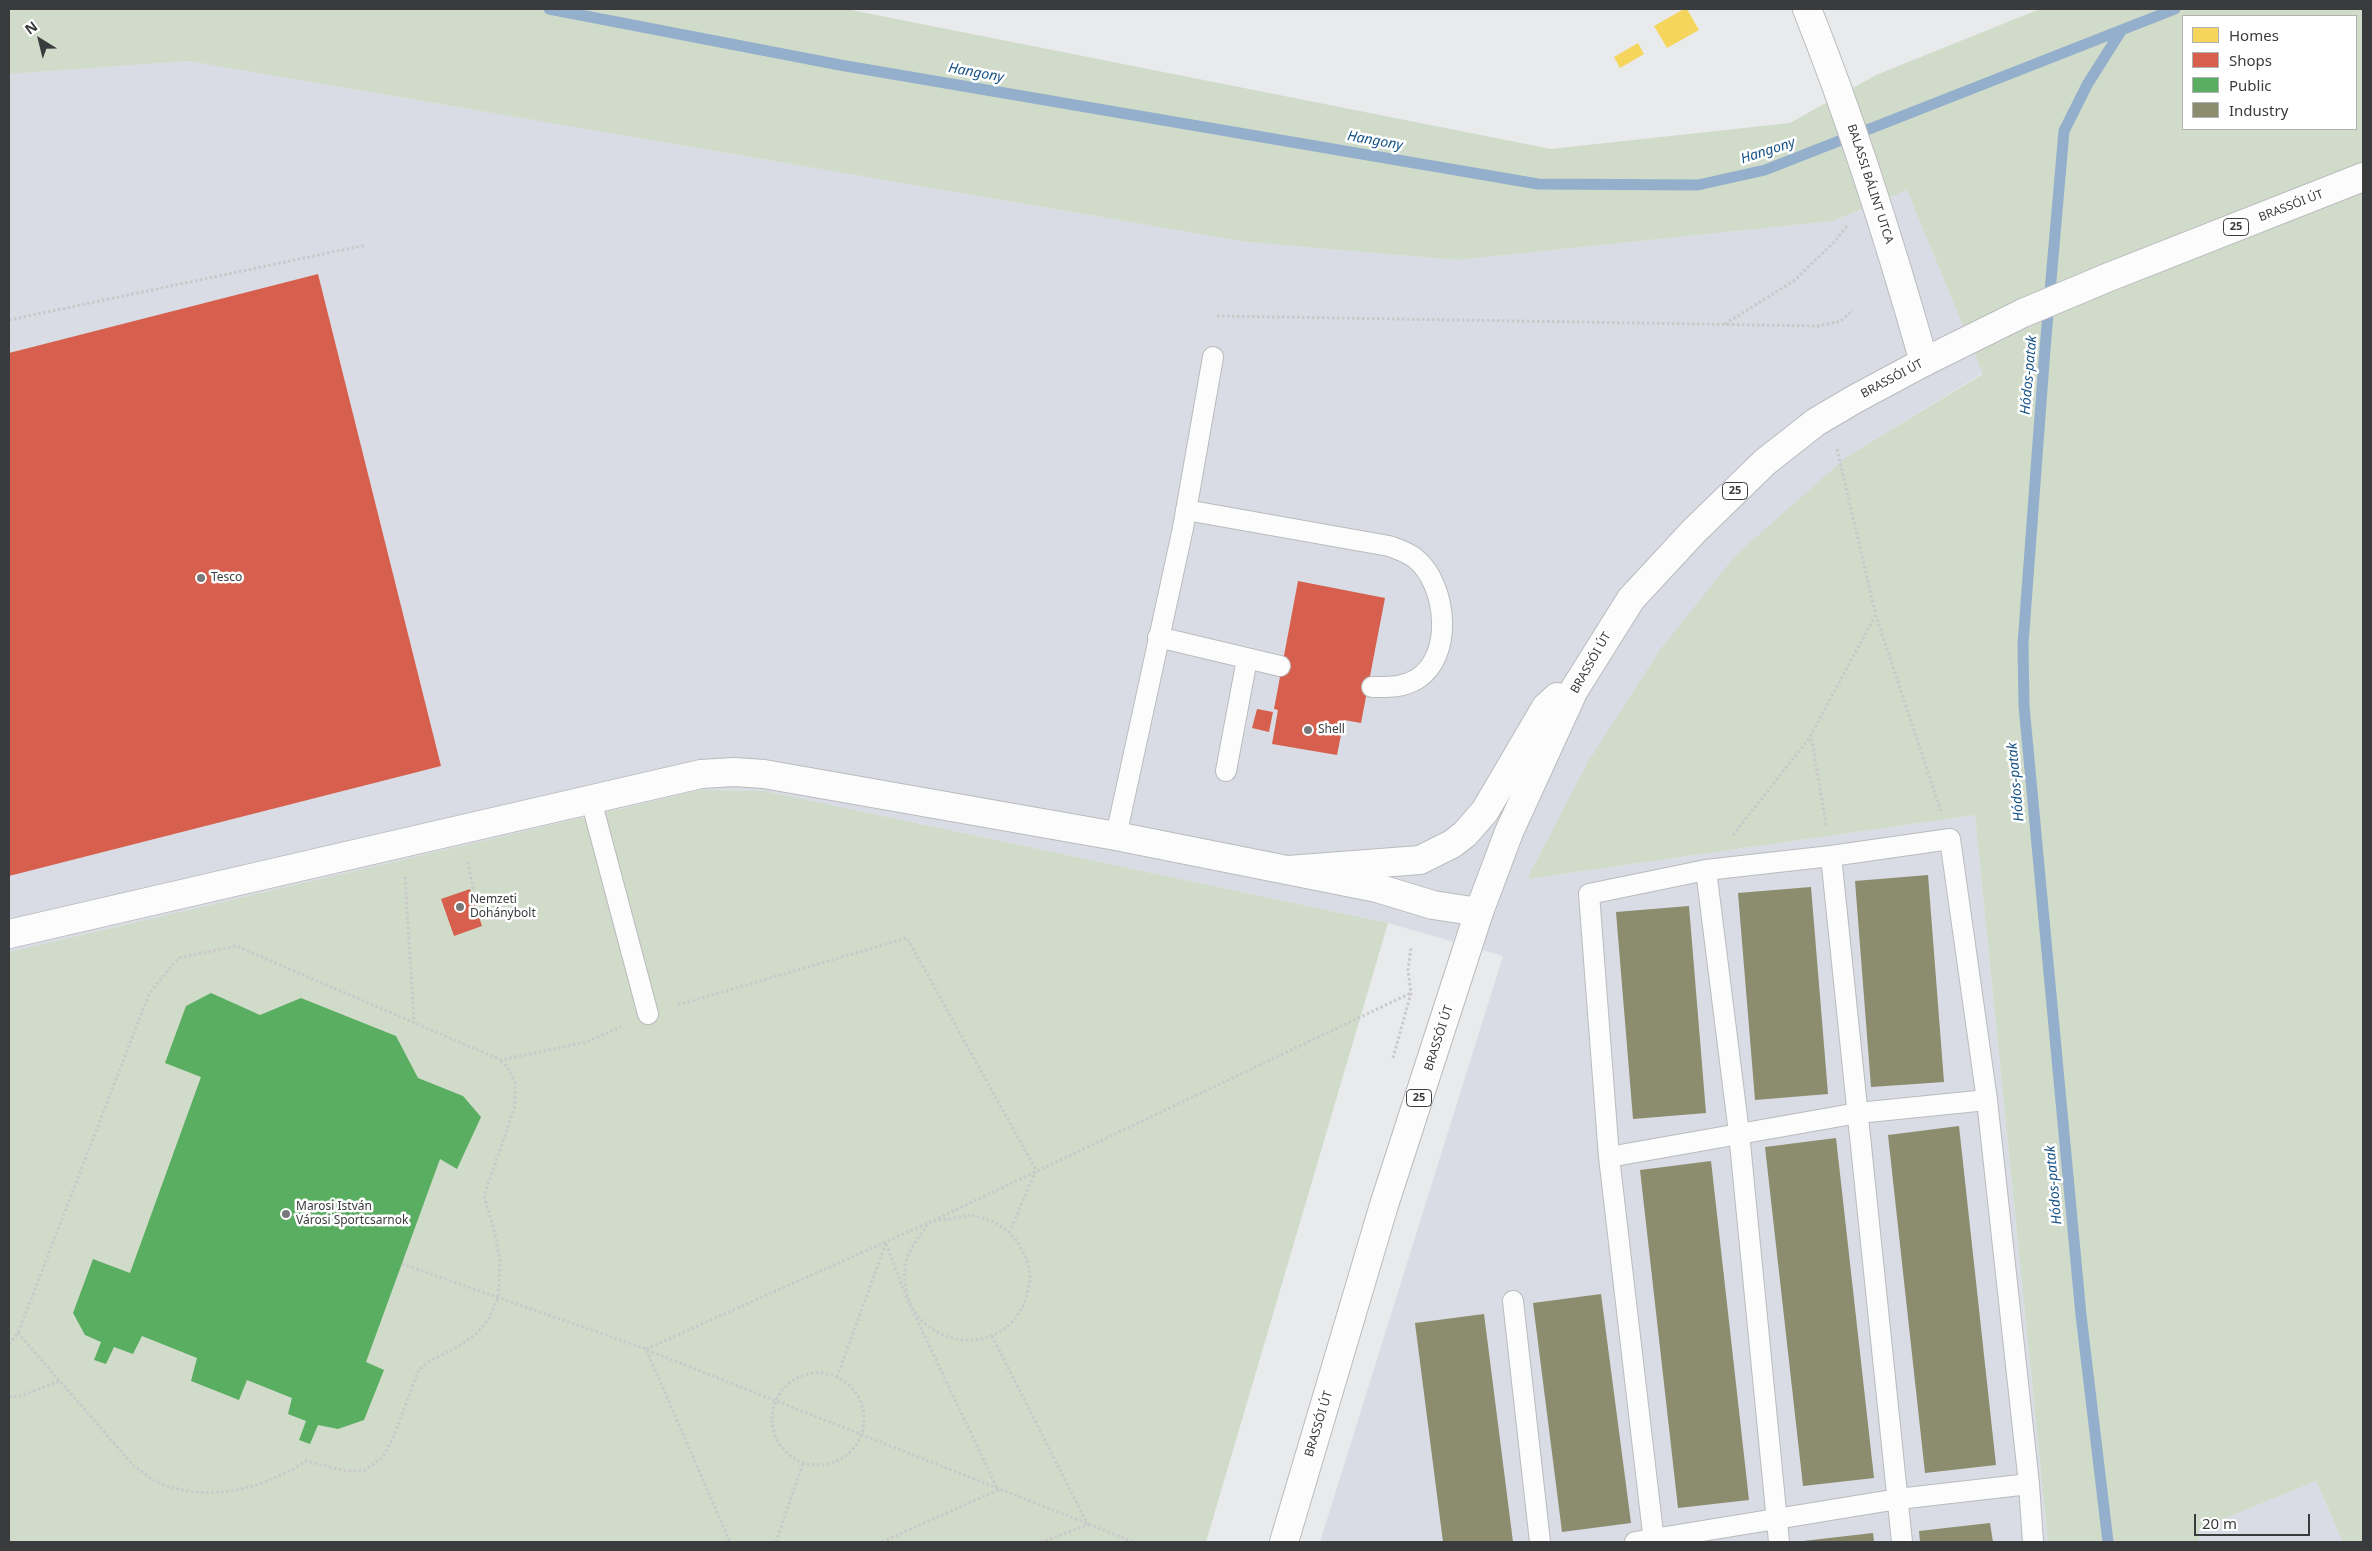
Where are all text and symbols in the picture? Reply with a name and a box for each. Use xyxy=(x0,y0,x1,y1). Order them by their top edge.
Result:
north arrow xyxy=(15,15,65,65)
legend xyxy=(2182,15,2357,130)
text: N xyxy=(21,16,41,38)
text: Homes xyxy=(2229,25,2279,45)
text: Shops xyxy=(2229,50,2272,70)
water label: Hangony xyxy=(947,60,1005,86)
text: Public xyxy=(2229,75,2272,95)
text: Industry xyxy=(2229,100,2288,120)
street label: BALASSI BÁLINT UTCA xyxy=(1844,122,1896,246)
water label: Hangony xyxy=(1346,128,1404,154)
water label: Hangony xyxy=(1739,134,1797,168)
street label: BRASSÓI ÚT xyxy=(2257,187,2325,225)
road number: 25 xyxy=(2224,218,2248,236)
water label: Hódos-patak xyxy=(2017,335,2041,415)
street label: BRASSÓI ÚT xyxy=(1859,357,1925,401)
road number: 25 xyxy=(1722,482,1748,500)
place label: Tesco xyxy=(211,571,242,585)
marker: Tesco xyxy=(195,572,207,584)
street label: BRASSÓI ÚT xyxy=(1568,630,1614,696)
place label: Shell xyxy=(1318,723,1345,737)
marker: Shell xyxy=(1302,724,1314,736)
water label: Hódos-patak xyxy=(2004,742,2028,822)
place label: Nemzeti Dohánybolt xyxy=(470,893,536,921)
marker: Nemzeti Dohánybolt xyxy=(454,901,466,913)
street label: BRASSÓI ÚT xyxy=(1422,1003,1456,1073)
road number: 25 xyxy=(1406,1090,1432,1106)
water label: Hódos-patak xyxy=(2042,1145,2066,1225)
place label: Marosi István Városi Sportcsarnok xyxy=(296,1200,408,1228)
marker: Marosi István Városi Sportcsarnok xyxy=(280,1208,292,1220)
street label: BRASSÓI ÚT xyxy=(1302,1389,1336,1459)
scale bar xyxy=(2197,1504,2313,1536)
text: 20 m xyxy=(2202,1513,2237,1533)

